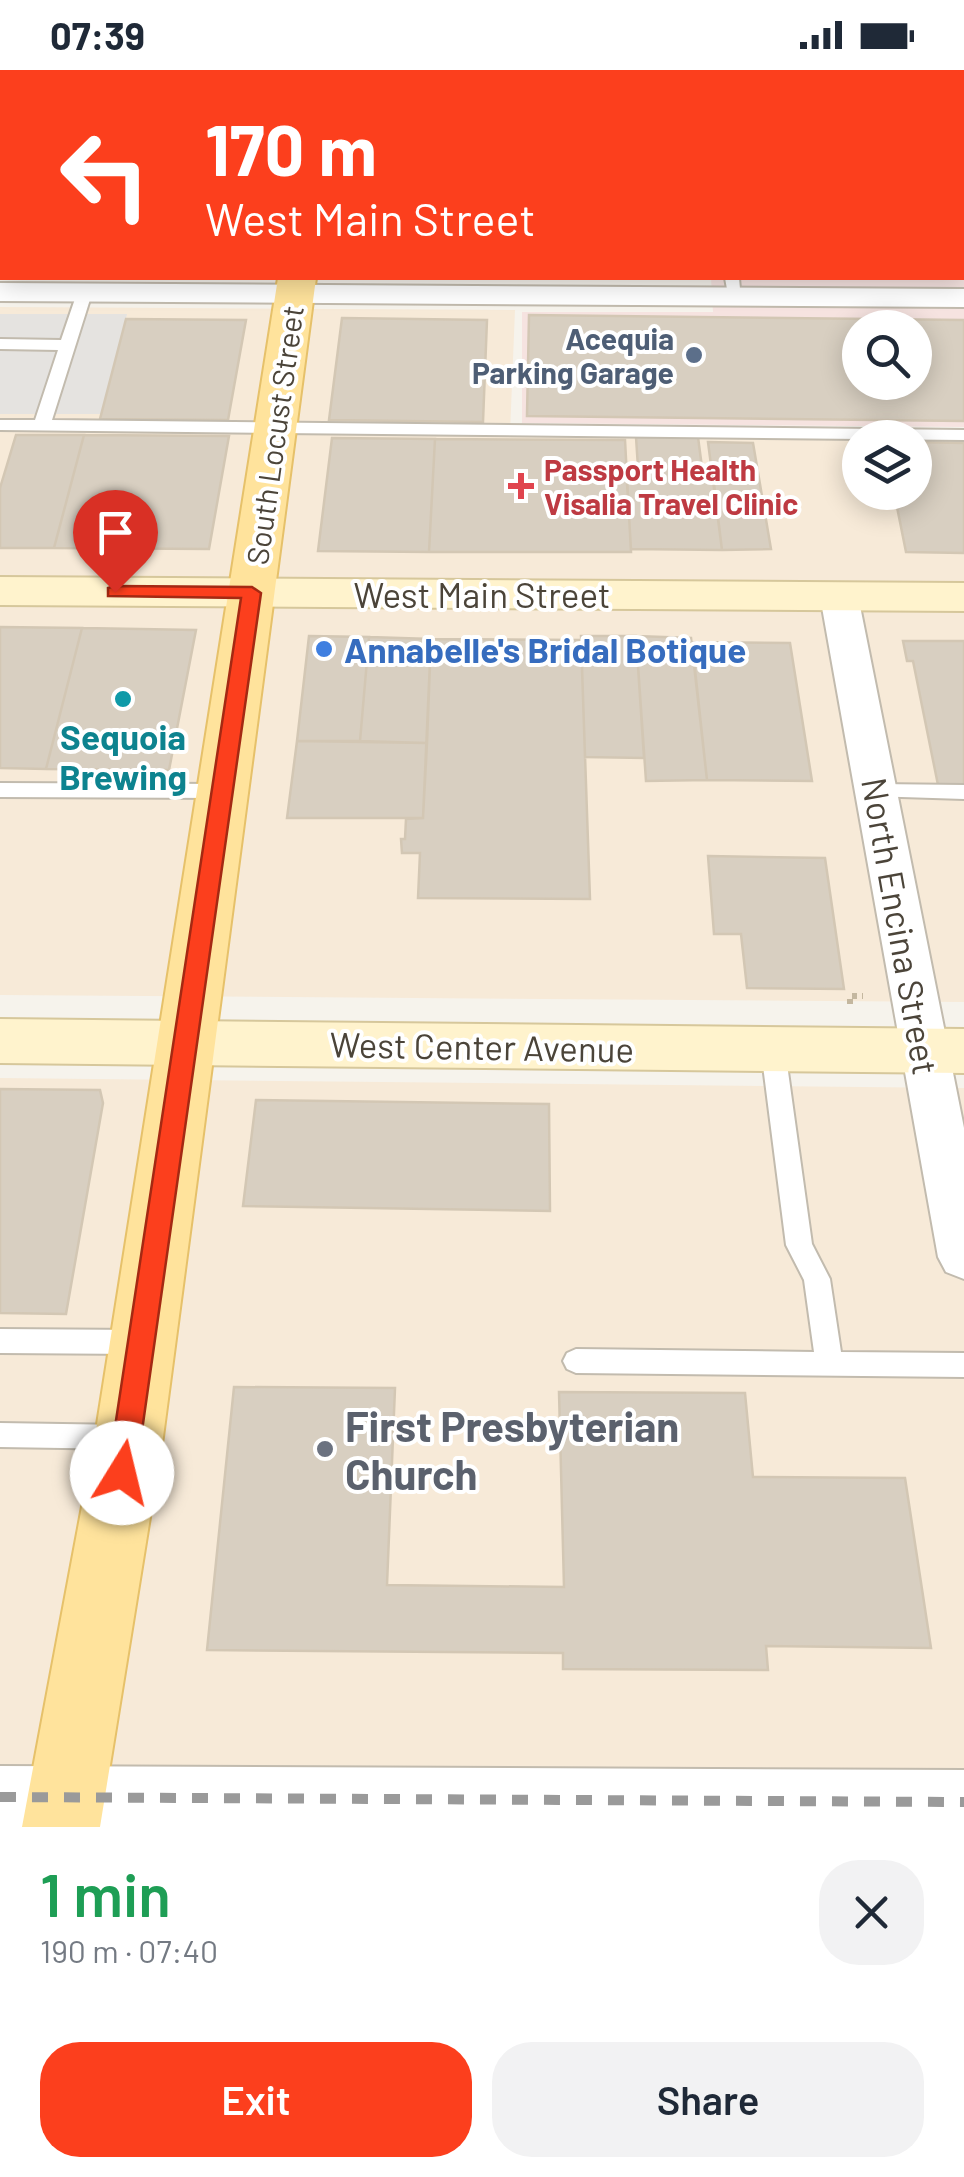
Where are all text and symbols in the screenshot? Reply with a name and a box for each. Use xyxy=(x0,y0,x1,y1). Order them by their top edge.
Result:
text: 07:39 xyxy=(50,12,145,58)
text: 170 m xyxy=(205,106,377,190)
icon: left xyxy=(40,110,170,240)
text: West Main Street xyxy=(205,191,536,245)
street label: South Locust Street xyxy=(238,303,310,567)
map controls xyxy=(842,310,932,510)
button: search xyxy=(842,310,932,400)
place label: Acequia Parking Garage xyxy=(472,320,674,390)
marker: Acequia Parking Garage xyxy=(683,344,705,366)
button: layers xyxy=(842,420,932,510)
place label: Passport Health Visalia Travel Clinic xyxy=(544,451,798,521)
marker: Passport Health Visalia Travel Clinic xyxy=(508,473,534,499)
pin xyxy=(73,490,158,593)
icon: arrive xyxy=(88,505,143,560)
street label: West Main Street xyxy=(353,573,611,615)
place label: Annabelle's Bridal Botique xyxy=(344,628,746,670)
marker: Annabelle's Bridal Botique xyxy=(313,638,335,660)
marker: Sequoia Brewing xyxy=(112,688,134,710)
place label: Sequoia Brewing xyxy=(59,715,187,797)
street label: North Encina Street xyxy=(854,774,948,1078)
street label: West Center Avenue xyxy=(329,1022,635,1070)
place label: First Presbyterian Church xyxy=(345,1400,679,1498)
position arrow xyxy=(70,1421,174,1525)
marker: First Presbyterian Church xyxy=(314,1438,336,1460)
text: 1 min xyxy=(40,1857,171,1929)
button: close xyxy=(819,1860,924,1965)
text: 190 m · 07:40 xyxy=(40,1931,218,1969)
button: Exit xyxy=(40,2042,472,2157)
button: Share xyxy=(492,2042,924,2157)

